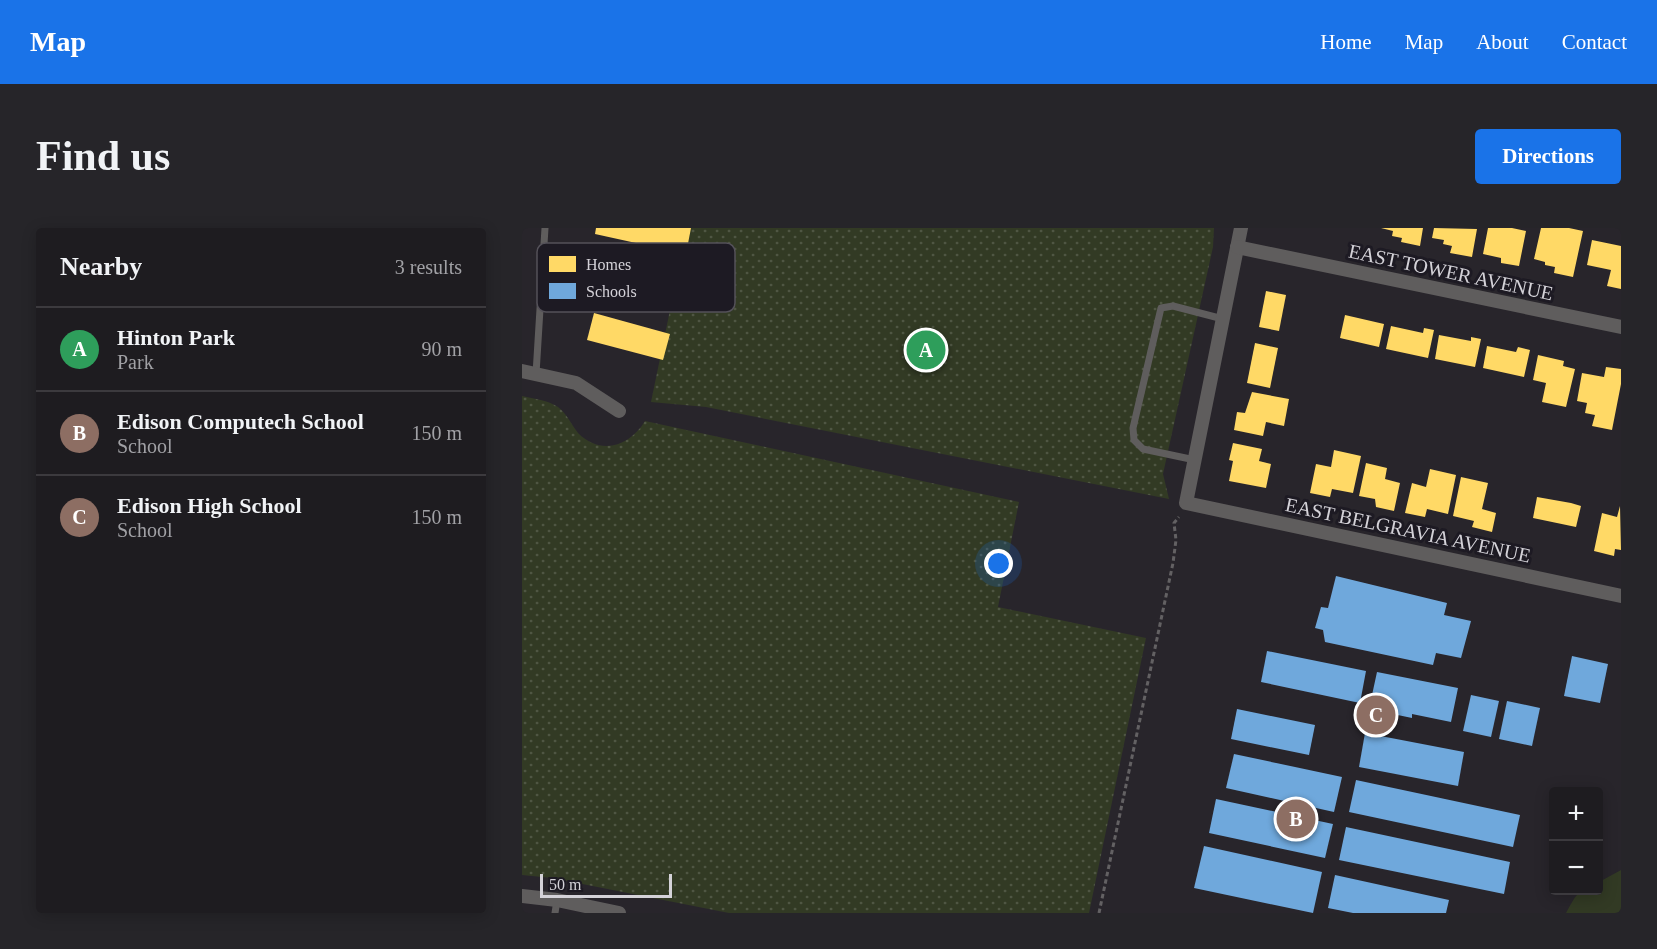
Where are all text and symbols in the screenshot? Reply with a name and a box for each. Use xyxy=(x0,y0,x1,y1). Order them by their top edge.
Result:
text: Map xyxy=(30,26,86,57)
text: Home xyxy=(1320,30,1372,54)
text: Map xyxy=(1405,30,1443,54)
text: About xyxy=(1476,30,1529,54)
text: Contact xyxy=(1562,30,1627,54)
button: Directions xyxy=(1475,129,1621,184)
text: Find us xyxy=(36,133,170,179)
street label: EAST TOWER AVENUE xyxy=(1347,240,1555,304)
legend xyxy=(537,243,735,312)
text: Nearby xyxy=(60,252,142,281)
text: 3 results xyxy=(395,256,462,278)
text: Homes xyxy=(586,256,631,273)
text: Schools xyxy=(586,283,637,300)
text: Hinton Park xyxy=(117,325,235,350)
pin: A xyxy=(906,328,946,372)
text: A xyxy=(72,338,87,360)
text: 90 m xyxy=(421,338,462,360)
text: Park xyxy=(117,351,154,373)
text: Edison Computech School xyxy=(117,409,364,434)
text: B xyxy=(73,422,86,444)
text: 150 m xyxy=(411,422,462,444)
text: School xyxy=(117,435,173,457)
text: Edison High School xyxy=(117,493,302,518)
street label: EAST BELGRAVIA AVENUE xyxy=(1283,493,1533,567)
text: C xyxy=(72,506,87,528)
text: 150 m xyxy=(411,506,462,528)
text: School xyxy=(117,519,173,541)
your location xyxy=(984,549,1013,578)
pin: C xyxy=(1356,692,1396,738)
map controls xyxy=(1549,787,1603,895)
button: + xyxy=(1549,787,1603,841)
pin: B xyxy=(1276,796,1316,842)
button: − xyxy=(1549,841,1603,895)
scale bar xyxy=(540,871,672,898)
text: 50 m xyxy=(549,876,581,893)

